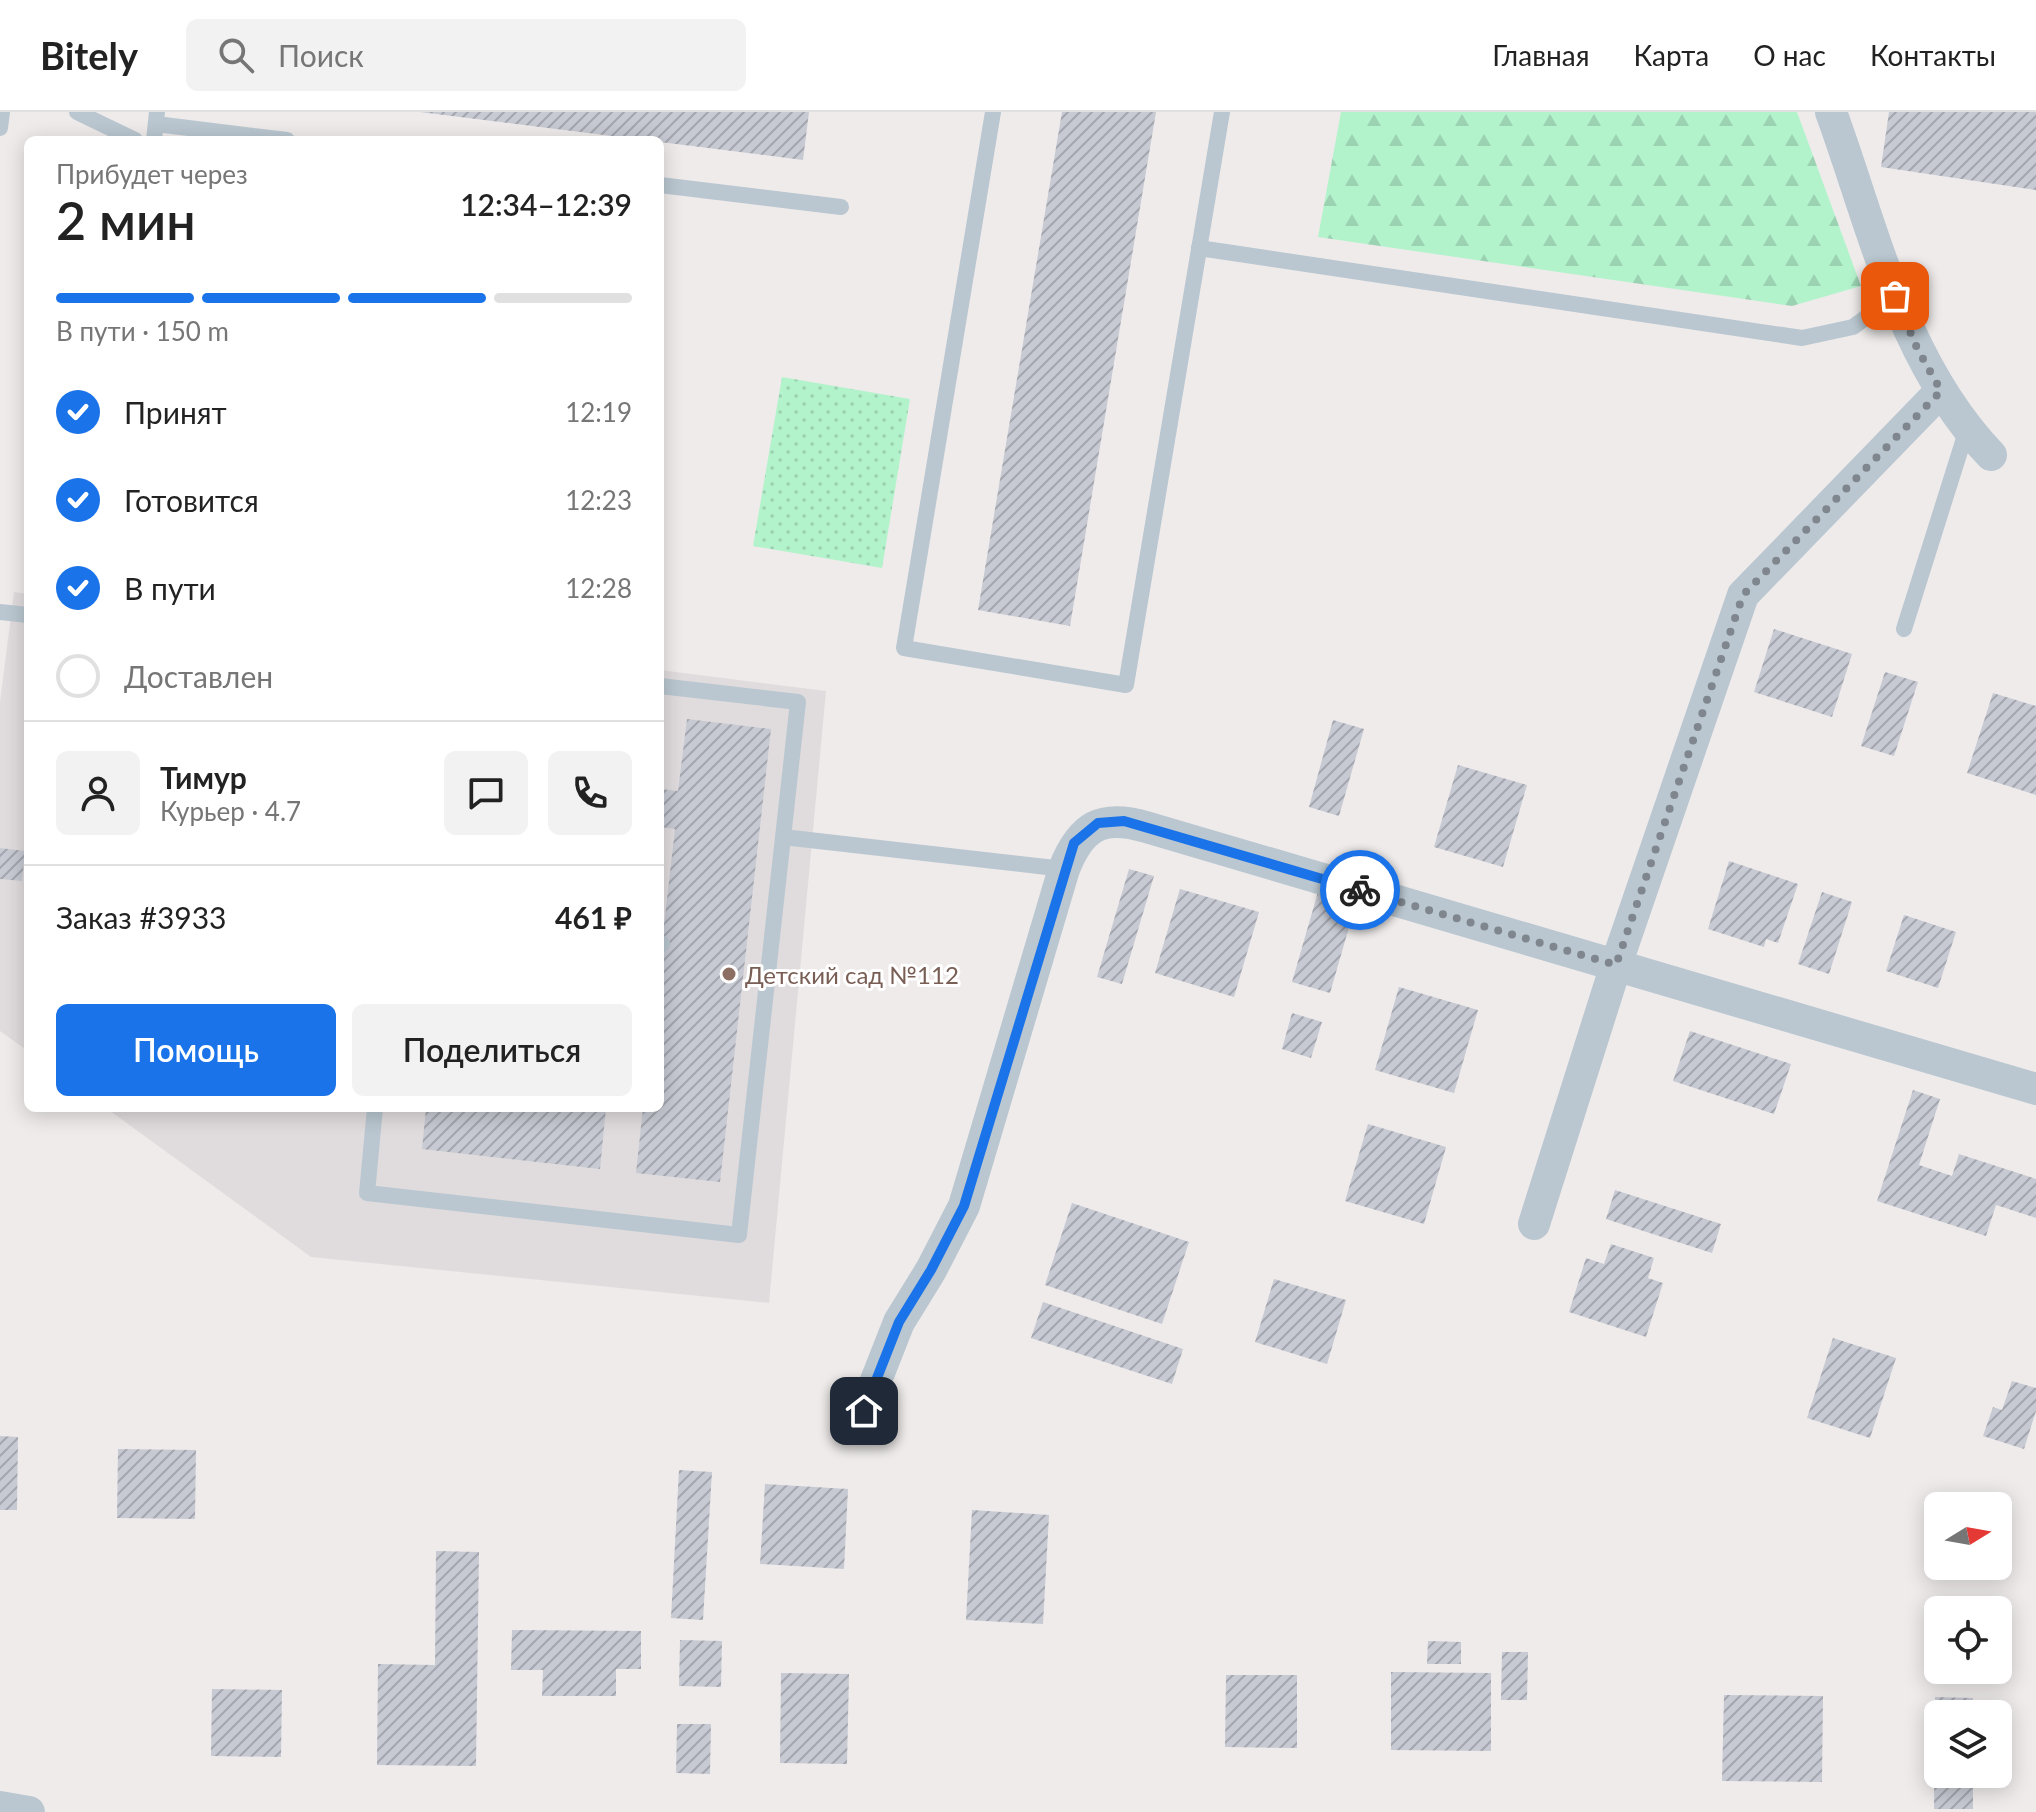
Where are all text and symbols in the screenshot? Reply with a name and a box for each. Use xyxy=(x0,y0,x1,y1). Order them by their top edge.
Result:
search box xyxy=(186,19,746,91)
text: Bitely xyxy=(40,32,138,78)
icon: search xyxy=(214,33,258,77)
text: Поиск xyxy=(278,37,364,73)
text: Главная xyxy=(1492,38,1590,72)
text: Карта xyxy=(1634,38,1709,72)
text: О нас xyxy=(1753,38,1826,72)
text: Контакты xyxy=(1870,38,1996,72)
text: Прибудет через xyxy=(56,158,248,190)
text: 12:34–12:39 xyxy=(460,186,632,222)
text: 2 мин xyxy=(56,189,196,251)
pin xyxy=(1861,262,1929,330)
icon: bag xyxy=(1873,274,1917,318)
text: В пути · 150 m xyxy=(56,315,229,347)
icon: check xyxy=(56,390,100,434)
text: Принят xyxy=(124,394,227,430)
text: 12:19 xyxy=(565,396,632,428)
icon: check xyxy=(56,478,100,522)
text: Готовится xyxy=(124,482,259,518)
text: 12:23 xyxy=(565,484,632,516)
icon: check xyxy=(56,566,100,610)
text: В пути xyxy=(124,570,216,606)
text: 12:28 xyxy=(565,572,632,604)
text: Доставлен xyxy=(124,658,273,694)
button: person xyxy=(56,751,140,835)
button: chat xyxy=(444,751,528,835)
button: phone xyxy=(548,751,632,835)
text: Тимур xyxy=(160,759,247,795)
text: Курьер · 4.7 xyxy=(160,795,301,827)
courier xyxy=(1320,850,1400,930)
icon: bike xyxy=(1338,868,1382,912)
text: Заказ #3933 xyxy=(56,899,227,935)
text: 461 ₽ xyxy=(555,899,632,935)
place label: Детский сад №112 xyxy=(745,960,959,989)
marker: Детский сад №112 xyxy=(720,965,738,983)
button: Помощь xyxy=(56,1004,336,1096)
button: Поделиться xyxy=(352,1004,632,1096)
pin xyxy=(830,1377,898,1445)
icon: home xyxy=(842,1389,886,1433)
north arrow xyxy=(1924,1492,2012,1580)
map controls xyxy=(1924,1492,2012,1788)
button: locate xyxy=(1924,1596,2012,1684)
button: layers xyxy=(1924,1700,2012,1788)

